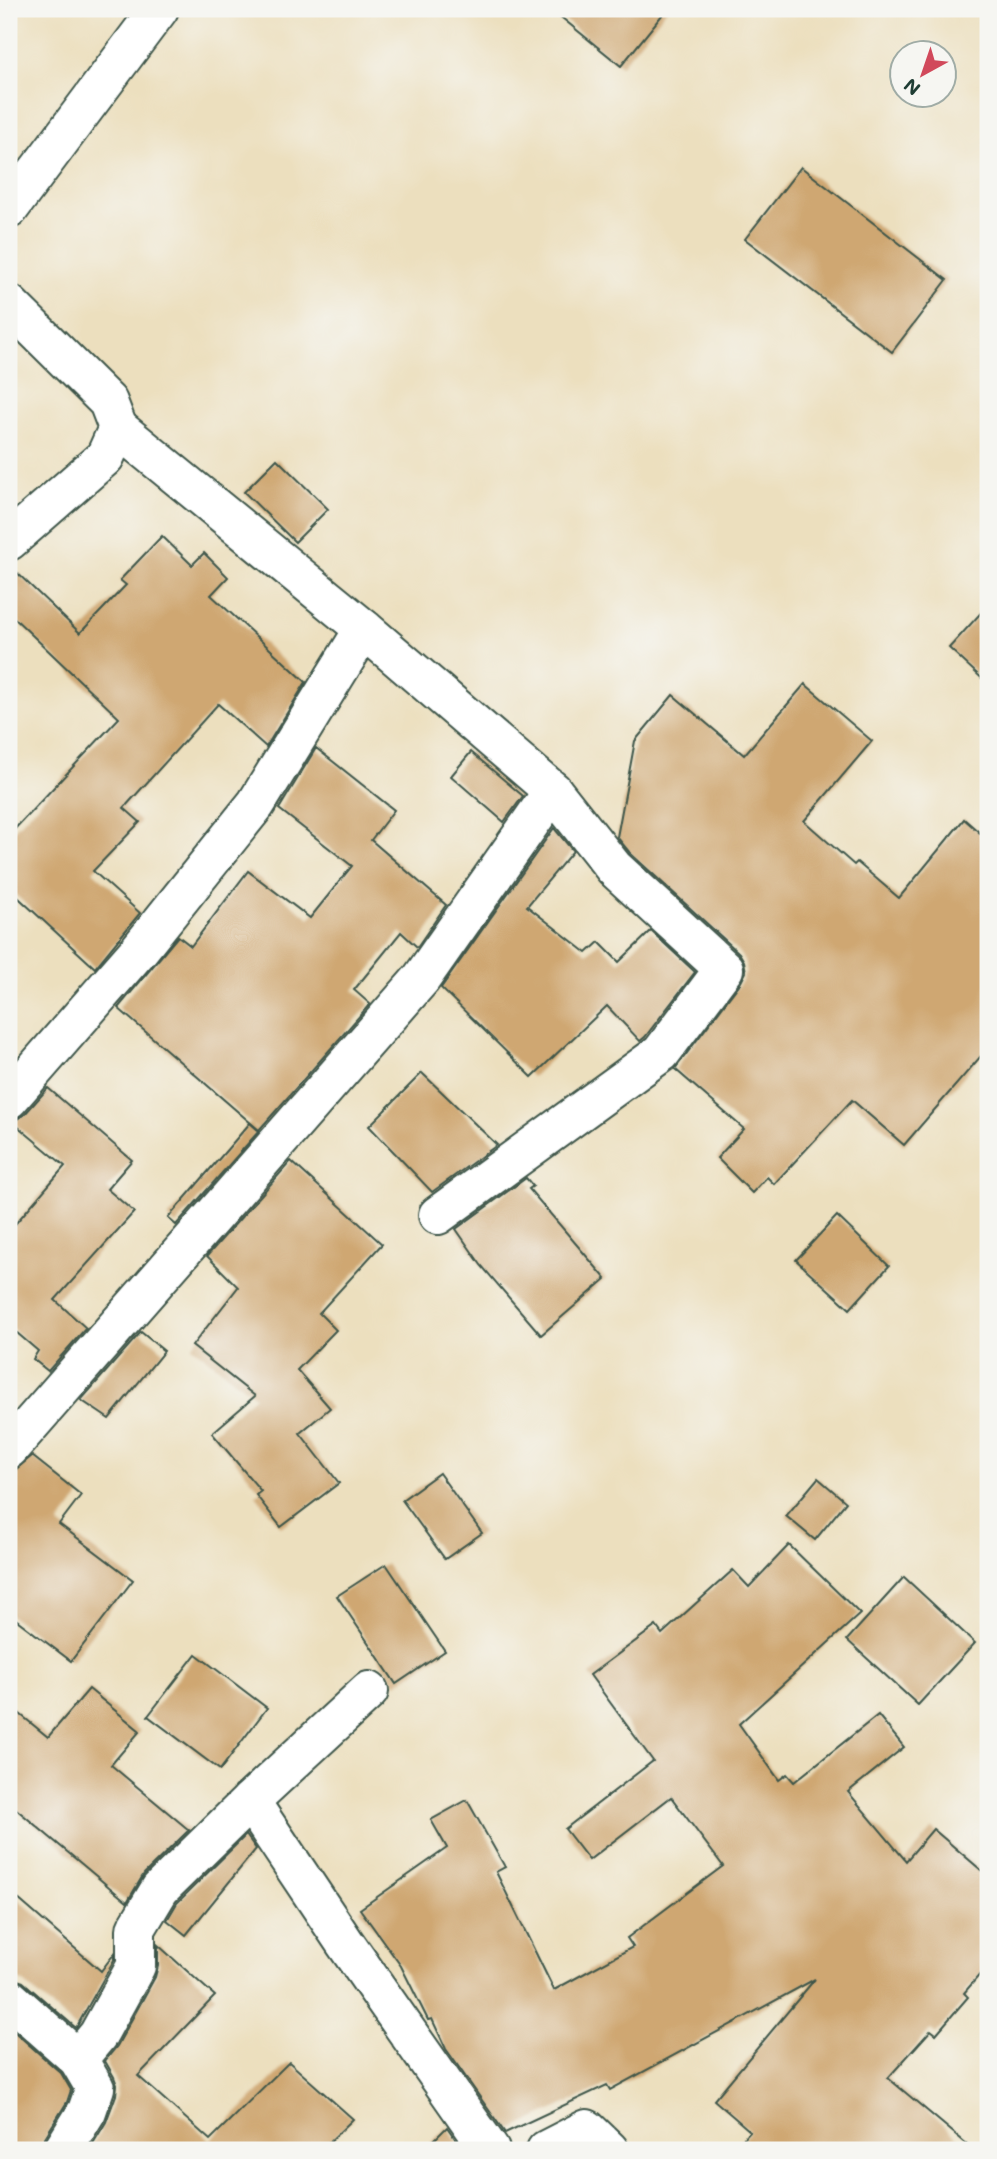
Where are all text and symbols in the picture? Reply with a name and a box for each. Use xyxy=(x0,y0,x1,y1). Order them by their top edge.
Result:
north arrow xyxy=(888,38,958,108)
text: N xyxy=(898,73,925,102)

